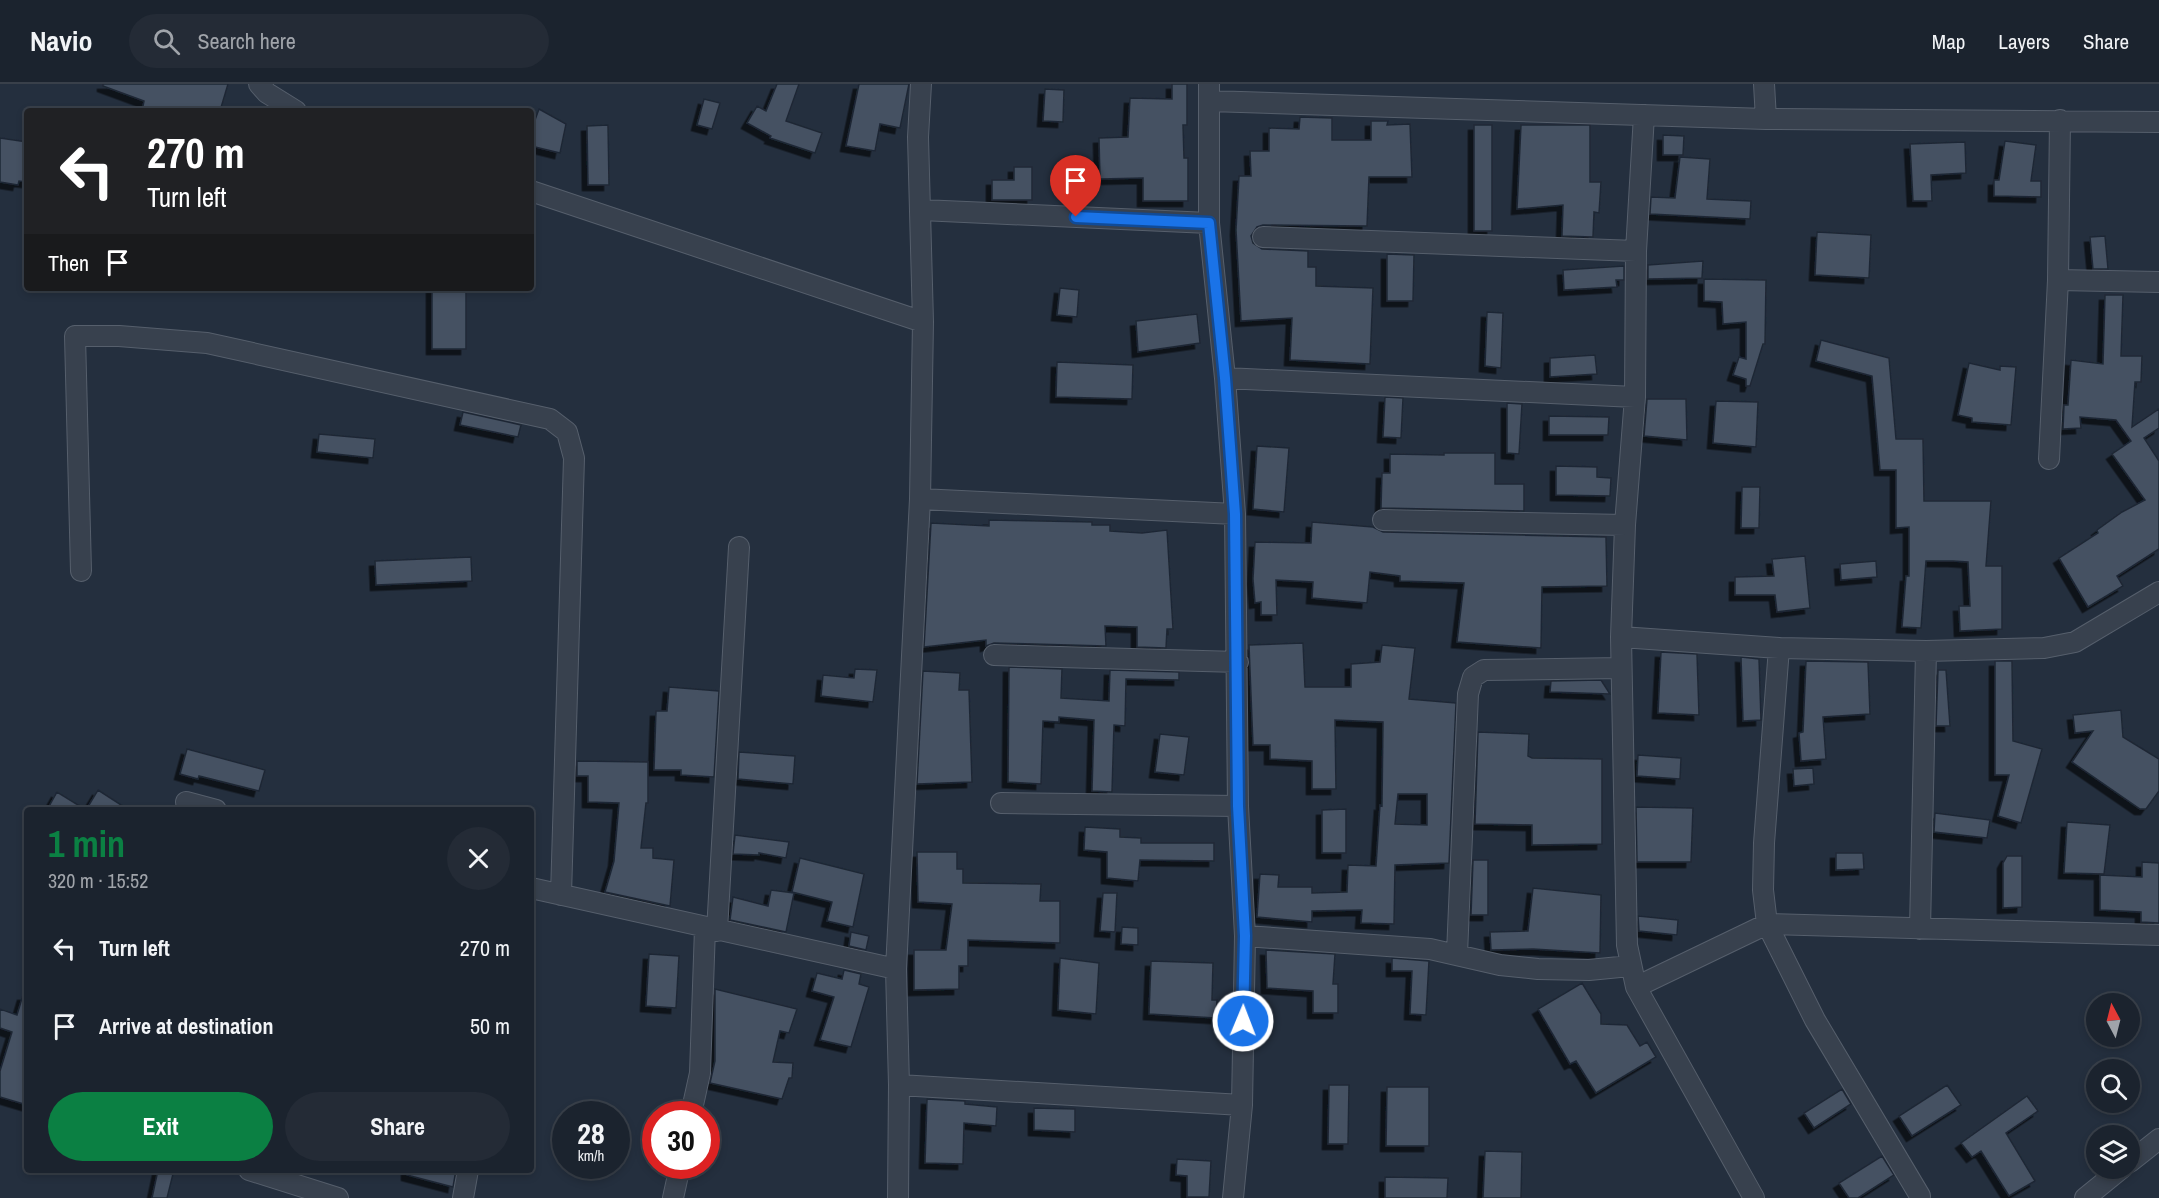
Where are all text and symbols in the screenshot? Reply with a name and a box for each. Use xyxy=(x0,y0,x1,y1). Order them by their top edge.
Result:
search box xyxy=(129,14,549,68)
text: Navio xyxy=(30,22,93,60)
icon: search xyxy=(150,25,183,58)
text: Search here xyxy=(198,26,296,56)
text: Map xyxy=(1932,27,1965,56)
text: Layers xyxy=(1998,27,2050,56)
text: Share xyxy=(2083,27,2129,56)
text: 270 m xyxy=(147,125,245,181)
icon: left xyxy=(48,132,126,210)
pin xyxy=(1050,155,1101,217)
icon: arrive xyxy=(1059,164,1092,197)
text: Turn left xyxy=(147,179,226,215)
icon: arrive xyxy=(101,246,134,279)
text: Then xyxy=(48,248,89,278)
text: 1 min xyxy=(48,820,125,868)
button: close xyxy=(447,827,510,890)
text: 320 m · 15:52 xyxy=(48,867,148,894)
icon: left xyxy=(48,932,81,965)
text: Turn left xyxy=(99,933,170,963)
text: 270 m xyxy=(460,933,510,963)
position arrow xyxy=(1211,989,1275,1053)
north arrow xyxy=(2086,993,2140,1047)
map controls xyxy=(2086,993,2140,1179)
icon: arrive xyxy=(48,1010,81,1043)
text: Arrive at destination xyxy=(99,1011,273,1041)
text: 50 m xyxy=(470,1011,510,1041)
button: search xyxy=(2086,1059,2140,1113)
button: Exit xyxy=(48,1092,273,1161)
button: Share xyxy=(285,1092,510,1161)
speed limit sign: 30 xyxy=(642,1101,720,1179)
text: 28 xyxy=(577,1113,605,1153)
button: layers xyxy=(2086,1125,2140,1179)
text: km/h xyxy=(578,1145,604,1166)

